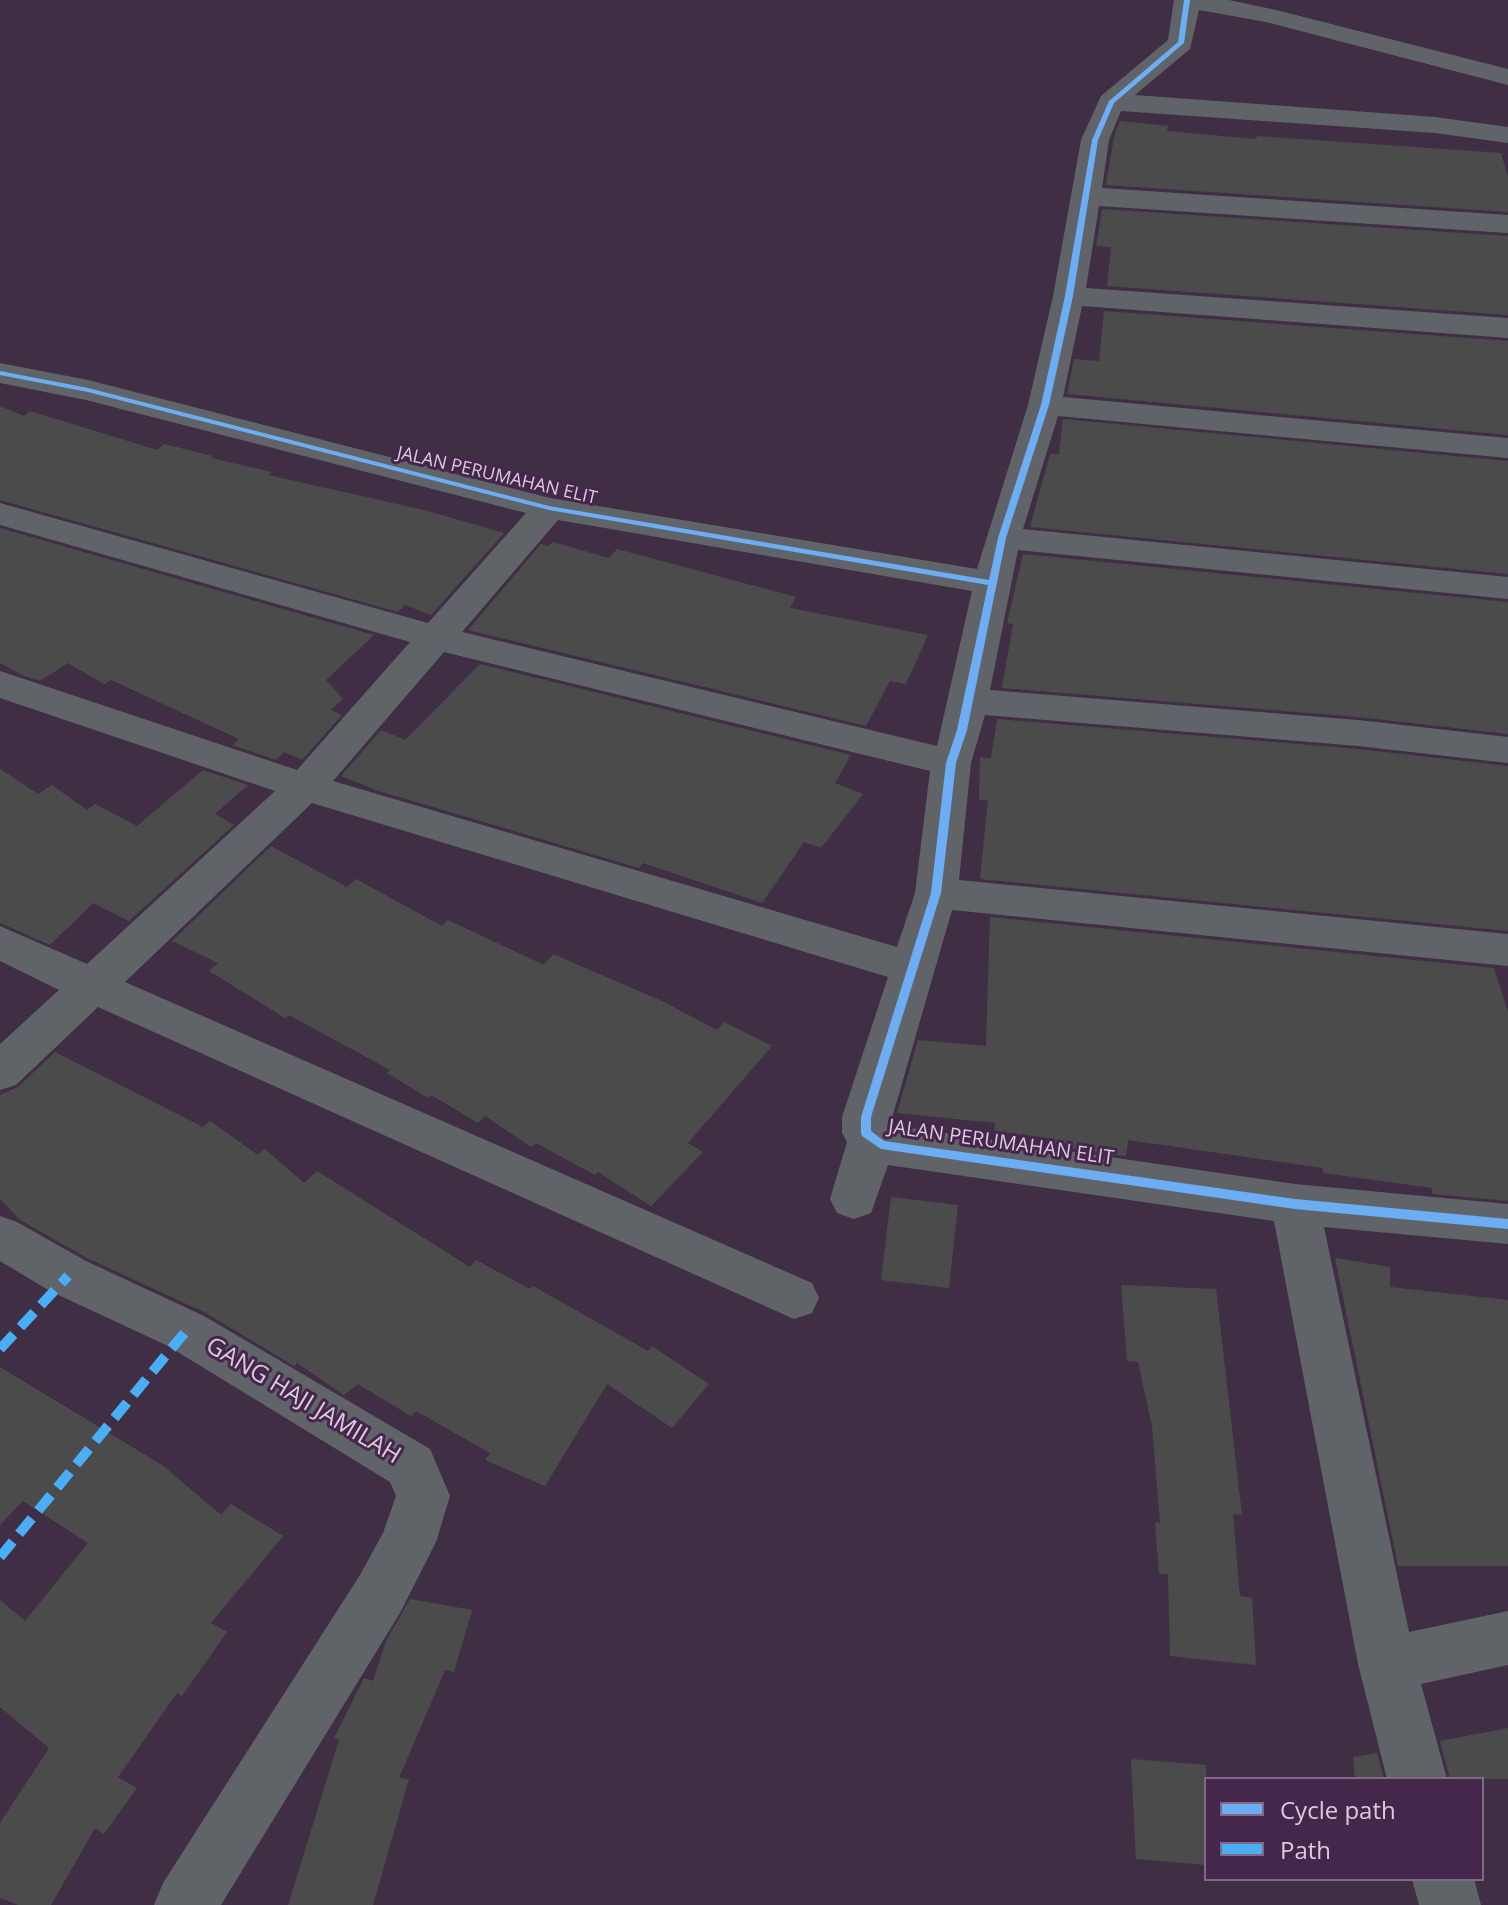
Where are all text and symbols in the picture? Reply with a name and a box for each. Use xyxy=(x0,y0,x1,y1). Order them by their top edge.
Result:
street label: JALAN PERUMAHAN ELIT xyxy=(395,442,599,510)
street label: JALAN PERUMAHAN ELIT xyxy=(887,1115,1115,1171)
street label: GANG HAJI JAMILAH xyxy=(200,1332,406,1470)
legend xyxy=(1204,1777,1484,1881)
text: Cycle path xyxy=(1280,1793,1396,1826)
text: Path xyxy=(1280,1833,1331,1866)

